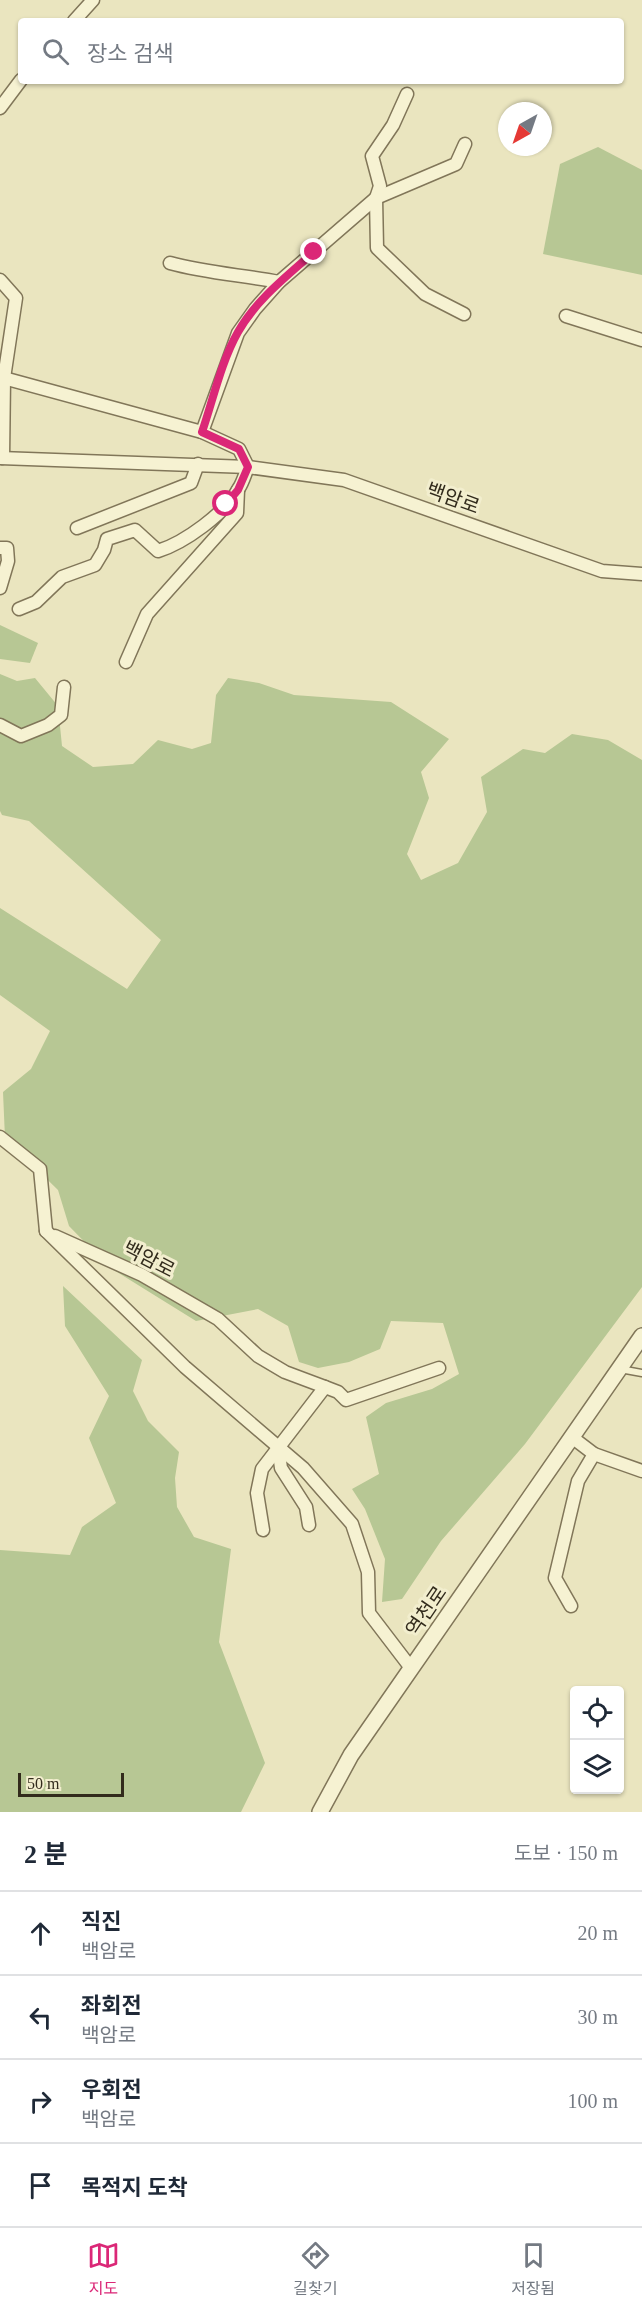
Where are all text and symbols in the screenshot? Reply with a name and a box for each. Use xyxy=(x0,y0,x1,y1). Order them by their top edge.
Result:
search box xyxy=(18,18,624,84)
icon: search xyxy=(39,35,72,68)
text: 장소 검색 xyxy=(87,41,173,66)
north arrow xyxy=(498,102,552,156)
route end xyxy=(300,238,326,264)
street label: 백암로 xyxy=(423,478,483,518)
route start xyxy=(212,490,238,516)
street label: 백암로 xyxy=(119,1237,179,1281)
street label: 역천로 xyxy=(401,1582,451,1640)
map controls xyxy=(570,1686,624,1794)
button: locate xyxy=(570,1686,624,1740)
button: layers xyxy=(570,1740,624,1794)
scale bar xyxy=(18,1770,124,1798)
text: 50 m xyxy=(27,1775,59,1792)
text: 2 분 xyxy=(24,1840,67,1869)
text: 도보 · 150 m xyxy=(514,1842,618,1864)
text: 직진 xyxy=(81,1909,121,1934)
icon: ahead xyxy=(24,1917,57,1950)
text: 20 m xyxy=(577,1922,618,1944)
text: 백암로 xyxy=(81,1940,136,1962)
text: 좌회전 xyxy=(81,1993,142,2018)
icon: left xyxy=(24,2001,57,2034)
text: 30 m xyxy=(577,2006,618,2028)
text: 백암로 xyxy=(81,2024,136,2046)
text: 우회전 xyxy=(81,2077,142,2102)
icon: right xyxy=(24,2085,57,2118)
text: 100 m xyxy=(567,2090,618,2112)
text: 백암로 xyxy=(81,2108,136,2130)
icon: arrive xyxy=(24,2169,57,2202)
text: 목적지 도착 xyxy=(81,2175,188,2200)
tab: 지도 xyxy=(87,2239,120,2299)
tab: 길찾기 xyxy=(293,2239,337,2299)
tab: 저장됨 xyxy=(511,2239,555,2299)

